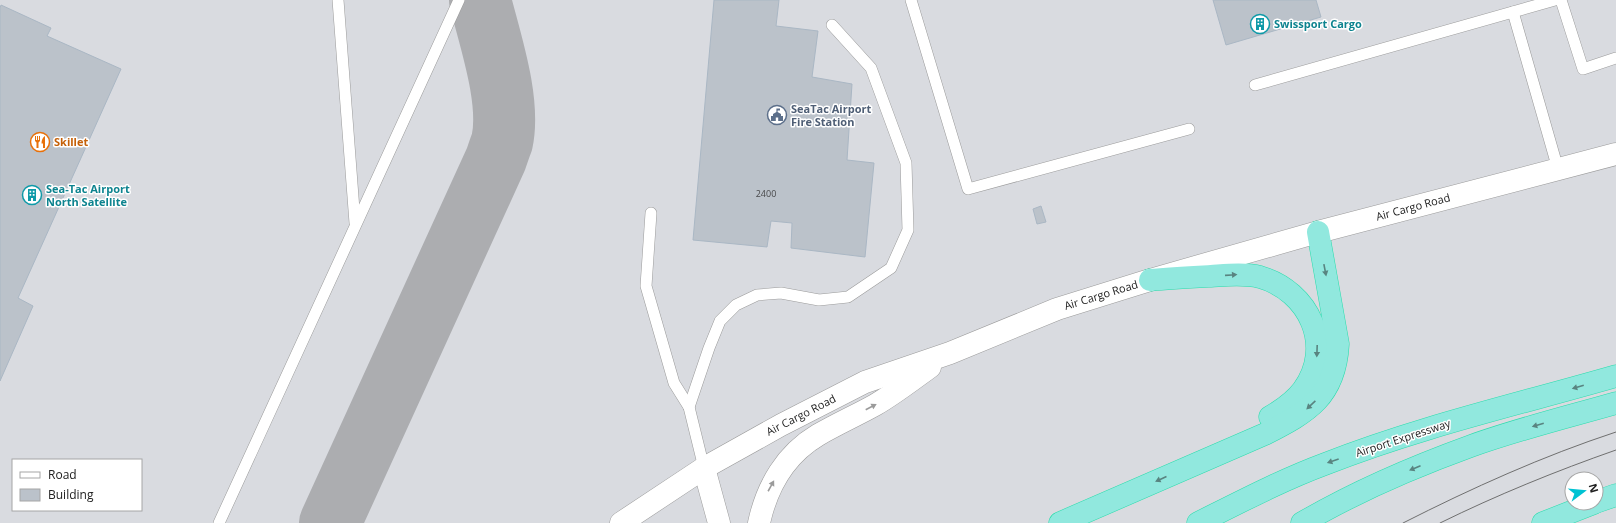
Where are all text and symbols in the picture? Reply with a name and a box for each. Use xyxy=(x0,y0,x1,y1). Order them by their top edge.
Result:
building icon: Swissport Cargo xyxy=(1249,13,1271,35)
place label: Swissport Cargo xyxy=(1274,16,1362,31)
place label: SeaTac Airport Fire Station xyxy=(791,101,871,129)
public building icon: SeaTac Airport Fire Station xyxy=(766,104,788,126)
restaurant icon: Skillet xyxy=(29,131,51,153)
place label: Skillet xyxy=(54,134,88,149)
place label: Sea-Tac Airport North Satellite xyxy=(46,181,130,209)
building icon: Sea-Tac Airport North Satellite xyxy=(21,184,43,206)
house number: 2400 xyxy=(756,187,776,200)
street label: Air Cargo Road xyxy=(1374,189,1452,224)
one-way arrow xyxy=(1322,264,1328,276)
one-way arrow xyxy=(1225,271,1237,278)
street label: Air Cargo Road xyxy=(1062,276,1140,313)
one-way arrow xyxy=(1314,345,1320,358)
one-way arrow xyxy=(1572,384,1584,390)
street label: Air Cargo Road xyxy=(763,391,838,439)
one-way arrow xyxy=(1306,400,1316,410)
one-way arrow xyxy=(865,404,877,411)
street label: Airport Expressway xyxy=(1354,415,1453,460)
one-way arrow xyxy=(1532,422,1544,428)
one-way arrow xyxy=(1327,458,1339,464)
legend xyxy=(12,459,142,511)
one-way arrow xyxy=(1410,465,1421,471)
text: Road xyxy=(48,466,77,483)
north arrow xyxy=(1564,471,1604,511)
one-way arrow xyxy=(1155,476,1166,482)
one-way arrow xyxy=(768,480,775,492)
text: N xyxy=(1586,482,1603,494)
text: Building xyxy=(48,486,94,503)

